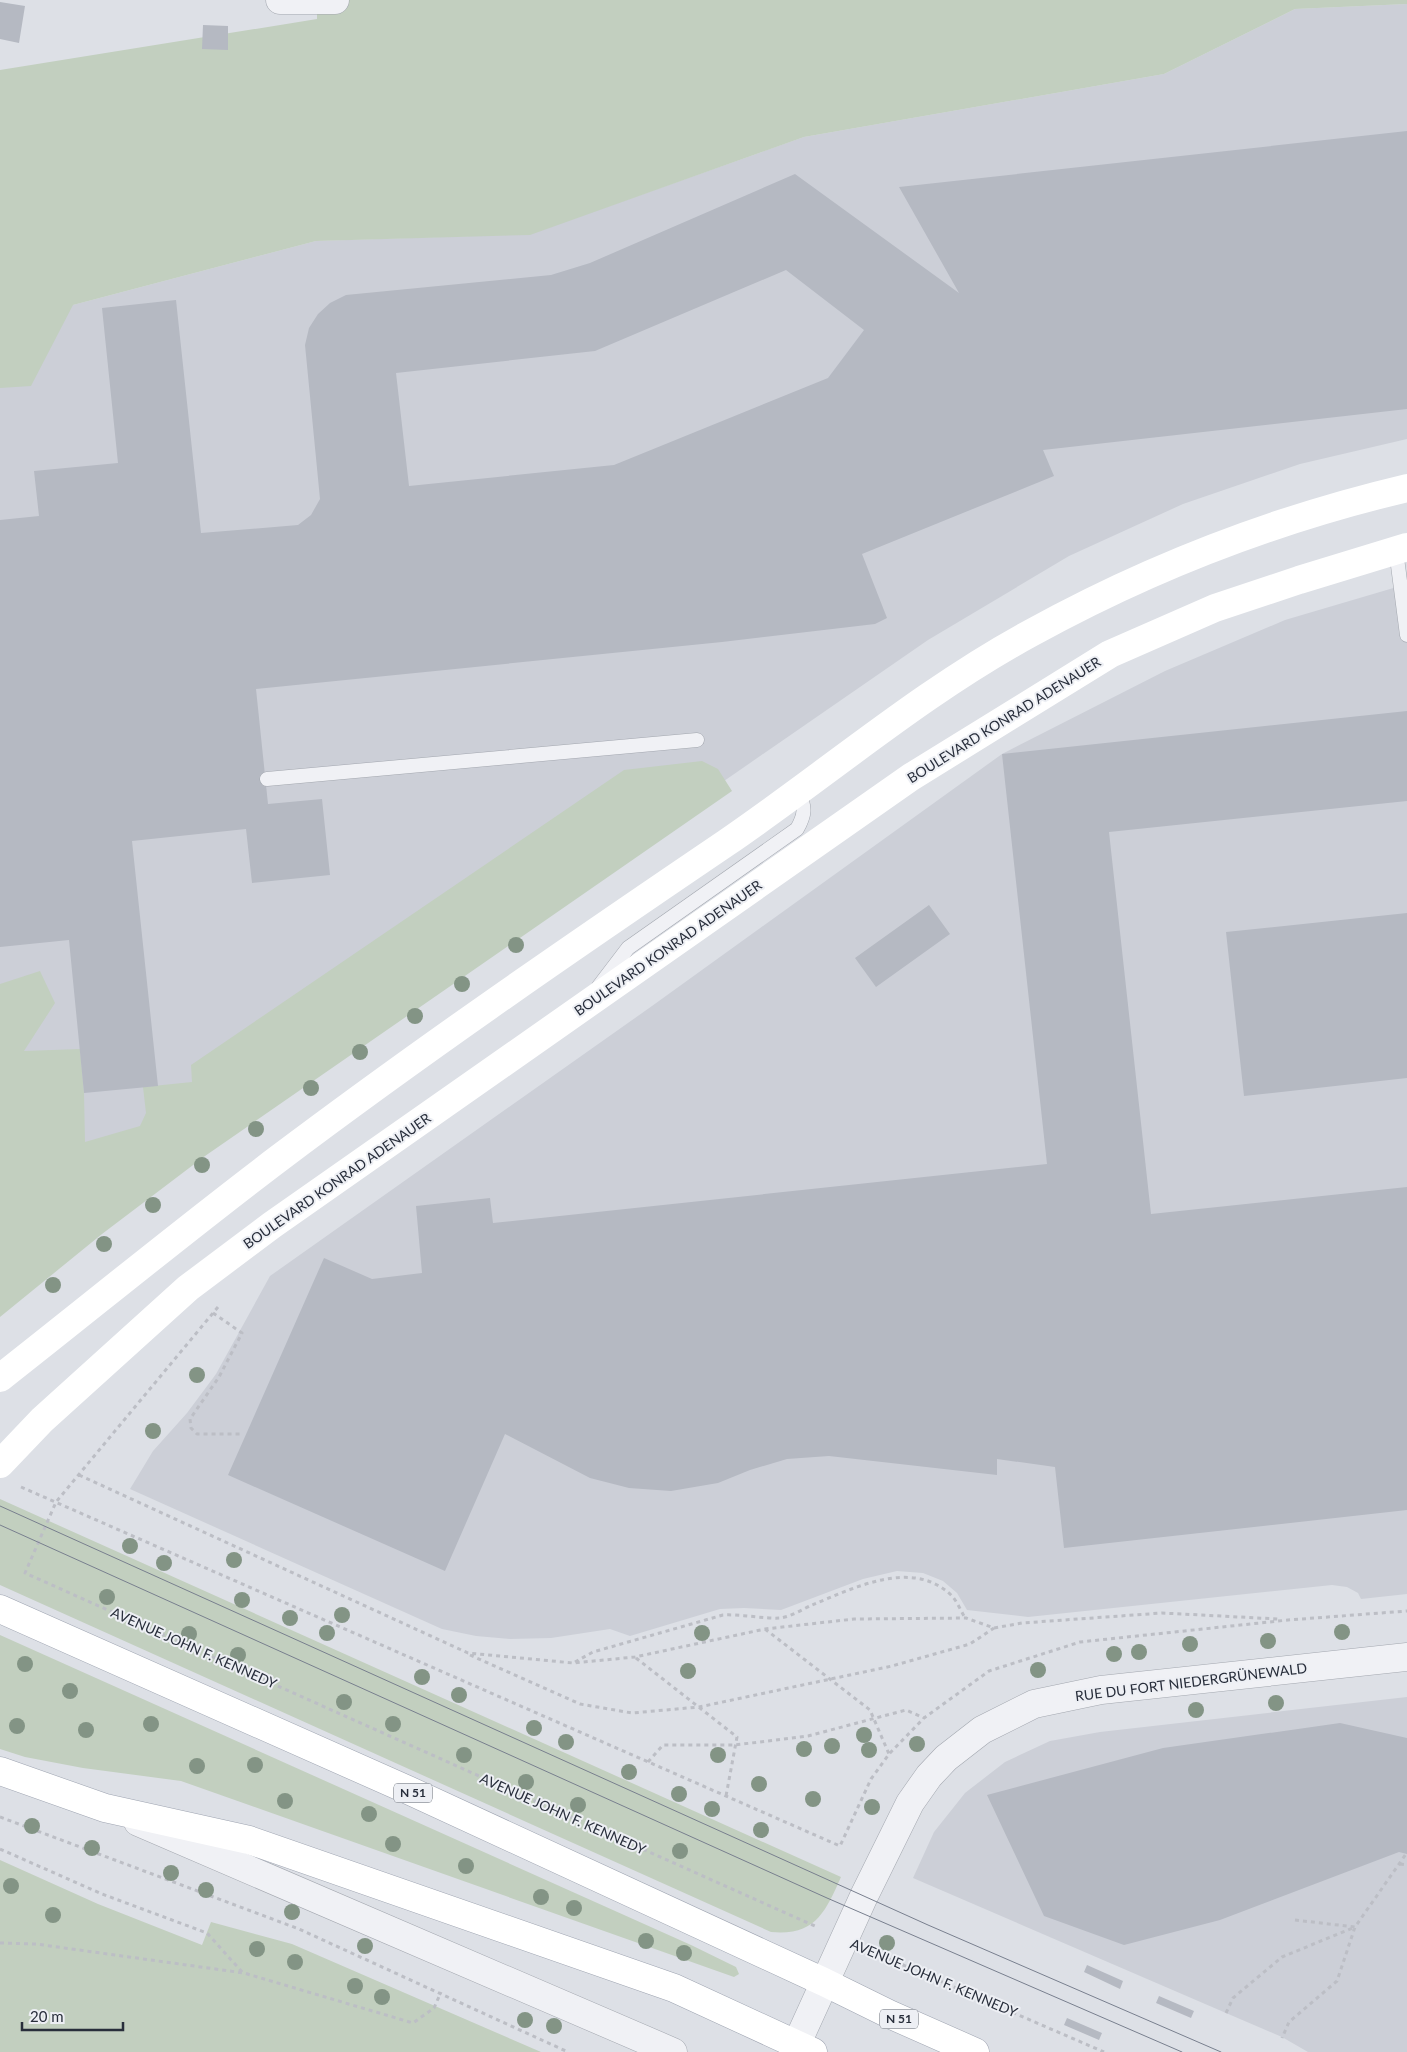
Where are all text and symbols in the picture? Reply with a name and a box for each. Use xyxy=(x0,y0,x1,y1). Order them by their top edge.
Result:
street label: BOULEVARD KONRAD ADENAUER xyxy=(904,653,1104,786)
street label: BOULEVARD KONRAD ADENAUER xyxy=(571,876,765,1019)
street label: BOULEVARD KONRAD ADENAUER xyxy=(240,1109,434,1252)
street label: AVENUE JOHN F. KENNEDY xyxy=(109,1603,280,1692)
street label: RUE DU FORT NIEDERGRÜNEWALD xyxy=(1074,1659,1308,1704)
street label: AVENUE JOHN F. KENNEDY xyxy=(478,1769,649,1858)
road number: N 51 xyxy=(394,1784,432,1802)
street label: AVENUE JOHN F. KENNEDY xyxy=(848,1935,1020,2021)
scale bar xyxy=(22,2000,124,2032)
text: 20 m xyxy=(30,2007,64,2025)
road number: N 51 xyxy=(880,2010,918,2028)

